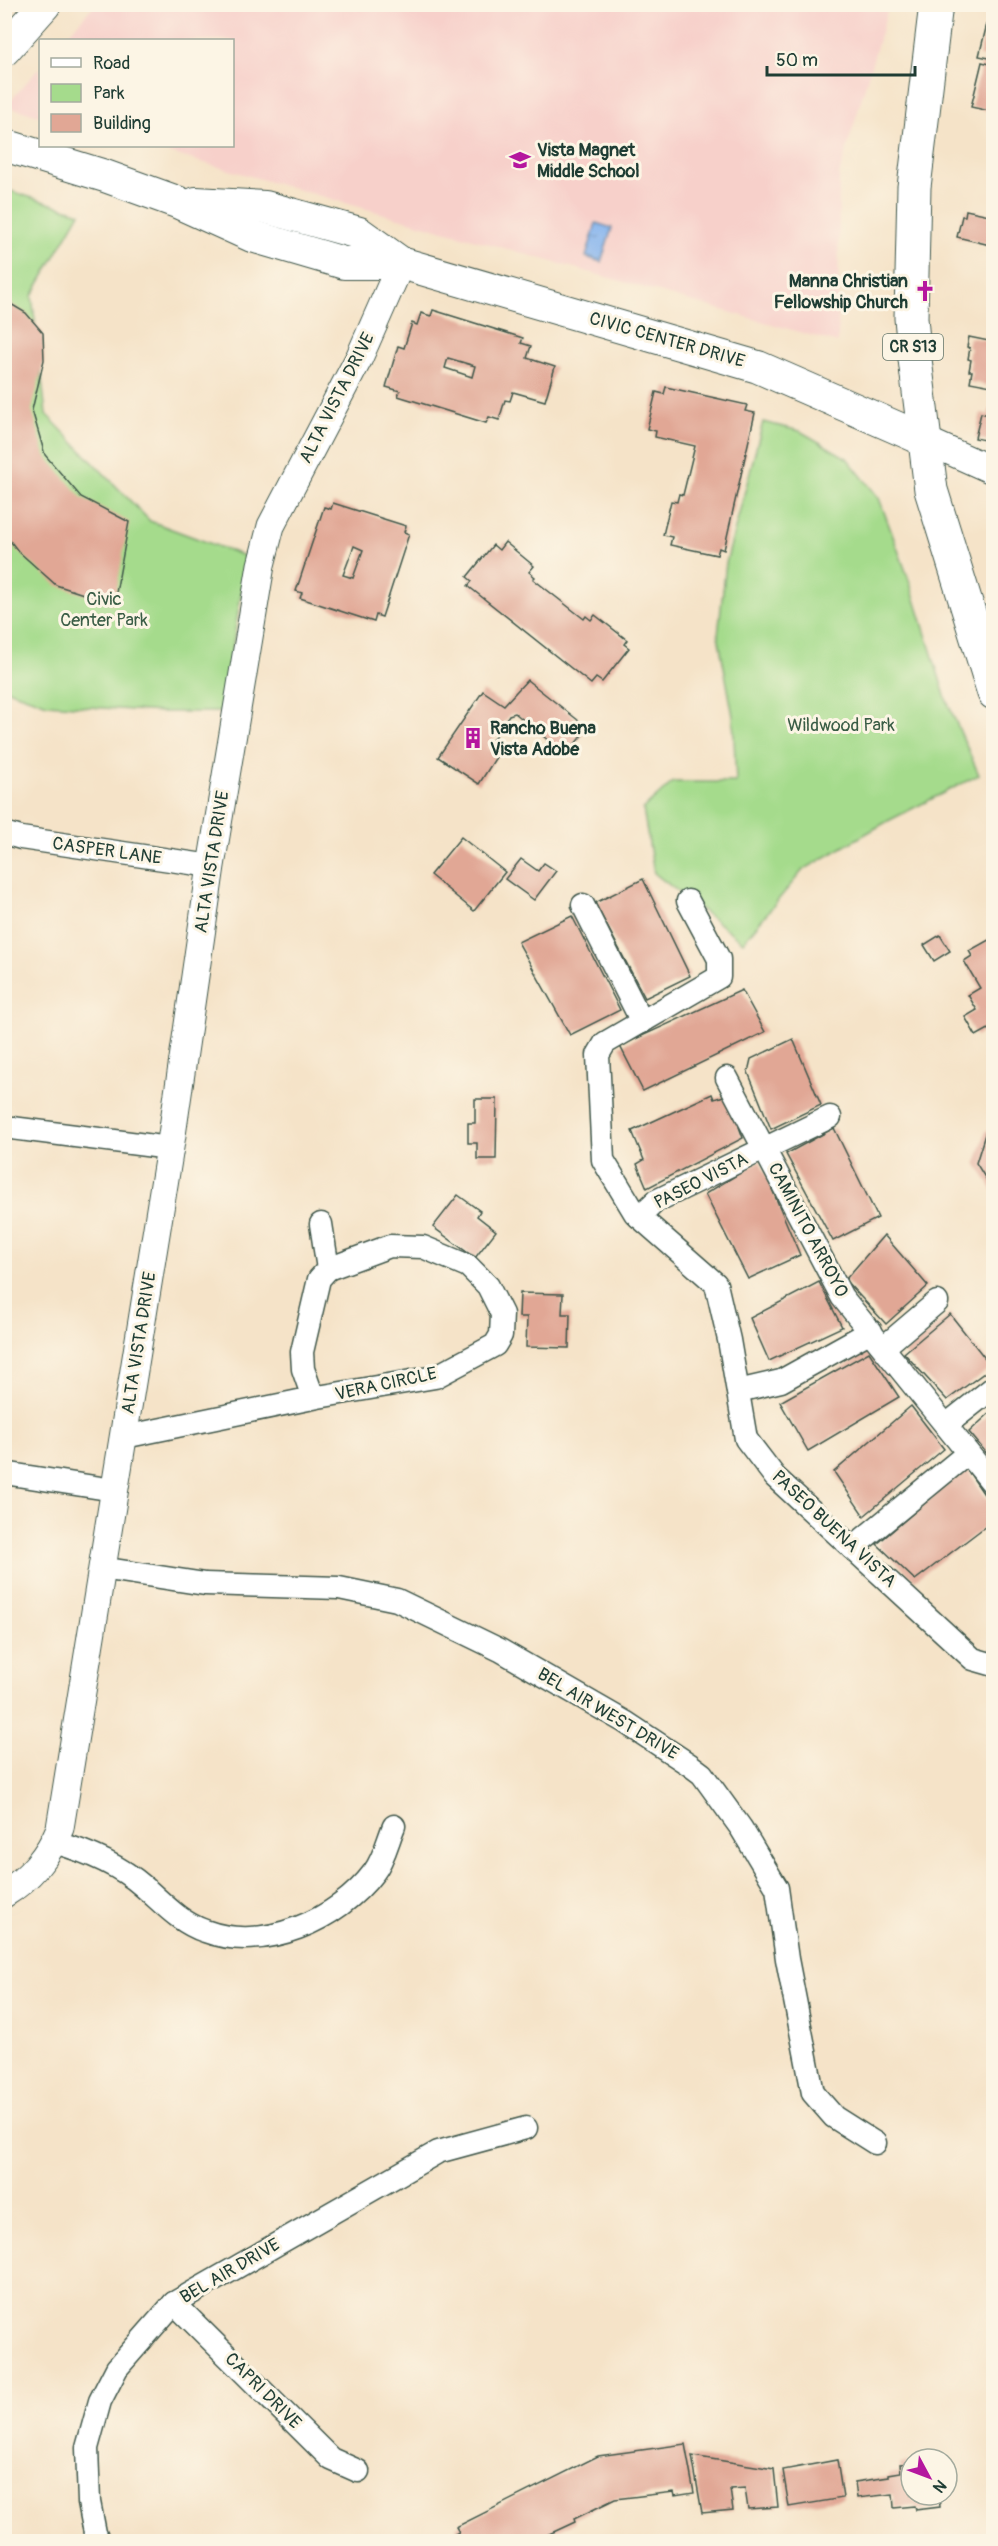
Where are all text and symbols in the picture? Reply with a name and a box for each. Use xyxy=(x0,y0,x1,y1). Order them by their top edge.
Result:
legend xyxy=(39,39,234,147)
scale bar xyxy=(767,39,916,77)
text: 50 m xyxy=(776,49,818,72)
text: Road xyxy=(93,52,130,75)
text: Park xyxy=(93,82,125,105)
text: Building xyxy=(93,112,151,135)
place label: Vista Magnet Middle School xyxy=(537,139,640,183)
school or university icon: Vista Magnet Middle School xyxy=(508,148,532,172)
place label: Manna Christian Fellowship Church xyxy=(774,270,909,314)
church icon: Manna Christian Fellowship Church xyxy=(913,279,937,303)
street label: CIVIC CENTER DRIVE xyxy=(587,307,747,373)
street label: ALTA VISTA DRIVE xyxy=(294,329,380,467)
road number: CR S13 xyxy=(883,334,943,360)
park label: Civic Center Park xyxy=(60,588,148,632)
park label: Wildwood Park xyxy=(787,714,895,737)
place label: Rancho Buena Vista Adobe xyxy=(490,717,597,761)
building icon: Rancho Buena Vista Adobe xyxy=(461,726,485,750)
street label: ALTA VISTA DRIVE xyxy=(189,789,235,935)
street label: CASPER LANE xyxy=(51,832,163,870)
street label: PASEO VISTA xyxy=(650,1147,752,1214)
street label: CAMINITO ARROYO xyxy=(763,1159,853,1301)
street label: ALTA VISTA DRIVE xyxy=(116,1270,162,1416)
street label: VERA CIRCLE xyxy=(333,1362,439,1406)
street label: PASEO BUENA VISTA xyxy=(767,1465,901,1593)
street label: BEL AIR WEST DRIVE xyxy=(533,1663,683,1765)
street label: BEL AIR DRIVE xyxy=(176,2233,284,2309)
street label: CAPRI DRIVE xyxy=(220,2348,306,2434)
north arrow xyxy=(899,2447,959,2507)
text: N xyxy=(928,2476,951,2497)

